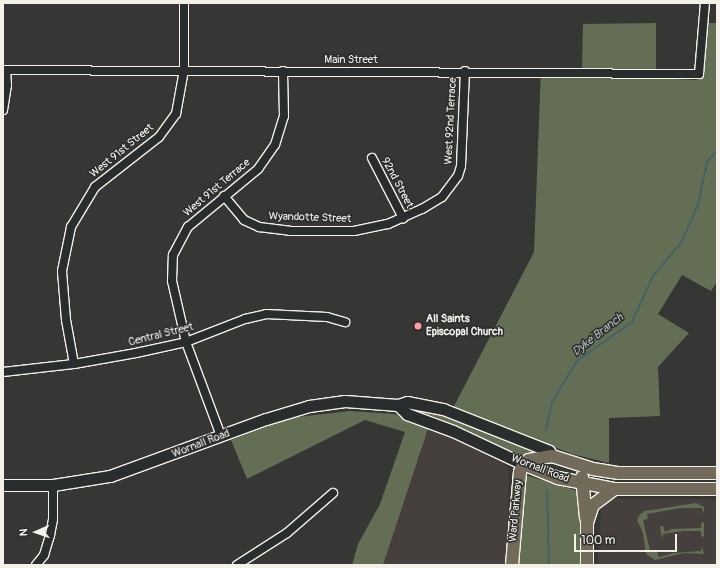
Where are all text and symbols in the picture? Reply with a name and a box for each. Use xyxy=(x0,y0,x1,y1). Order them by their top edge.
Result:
street label: Main Street xyxy=(324,53,378,67)
street label: West 92nd Terrace xyxy=(442,77,460,165)
street label: West 91st Street xyxy=(88,121,156,181)
street label: 92nd Street xyxy=(378,155,416,211)
street label: West 91st Terrace xyxy=(181,156,253,220)
street label: Wyandotte Street xyxy=(268,210,352,226)
water label: Dyke Branch xyxy=(570,311,626,359)
place label: All Saints Episcopal Church xyxy=(426,313,503,339)
street label: Central Street xyxy=(127,321,195,349)
marker: All Saints Episcopal Church xyxy=(413,321,423,331)
street label: Wornall Road xyxy=(170,427,232,461)
street label: Wornall Road xyxy=(509,452,571,486)
street label: Ward Parkway xyxy=(507,479,525,543)
north arrow xyxy=(16,512,56,552)
scale bar xyxy=(576,526,679,552)
text: N xyxy=(17,528,30,536)
text: 100 m xyxy=(581,533,615,548)

